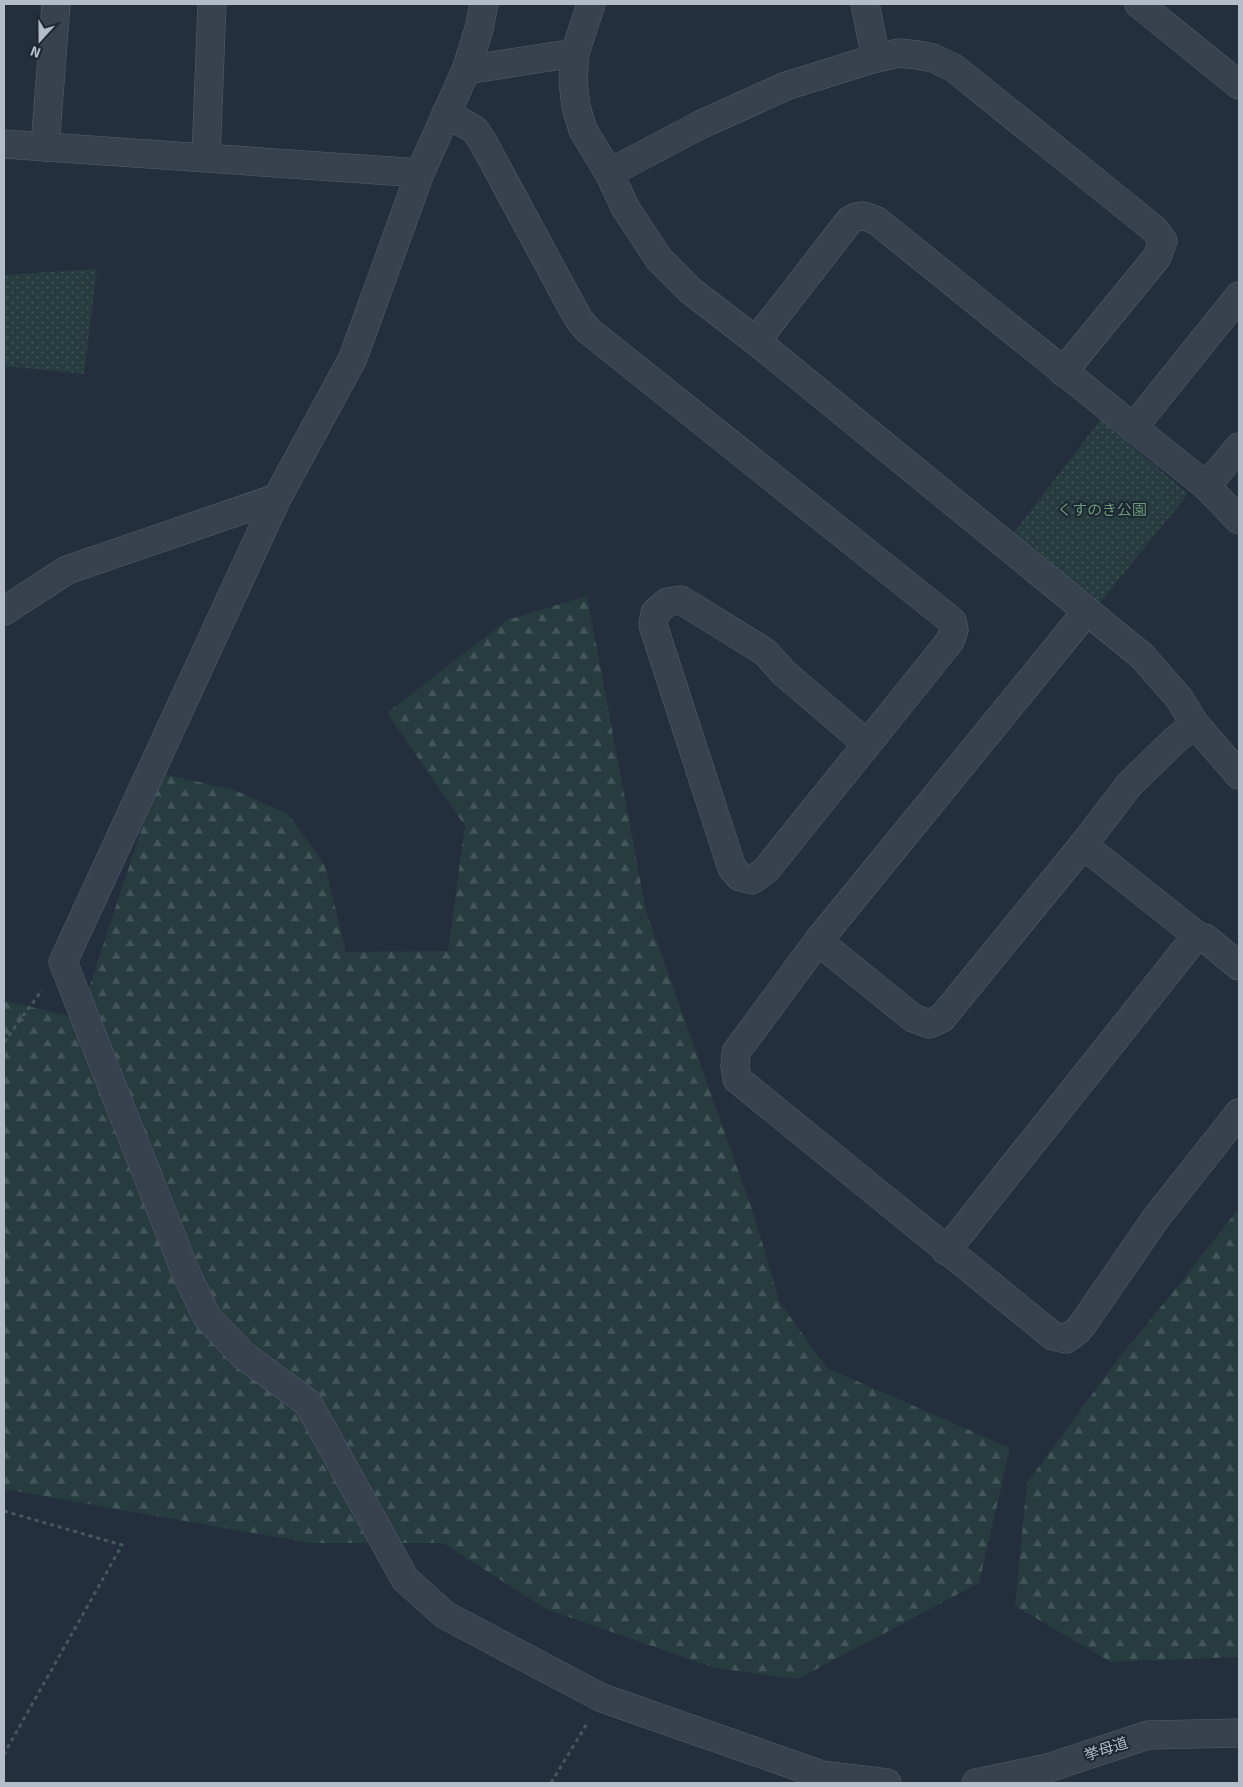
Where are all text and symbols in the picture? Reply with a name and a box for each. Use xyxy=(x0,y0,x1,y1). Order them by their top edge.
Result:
north arrow xyxy=(15,15,65,65)
text: N xyxy=(28,42,43,61)
park label: くすのき公園 xyxy=(1057,501,1147,519)
street label: 挙母道 xyxy=(1082,1733,1130,1765)

